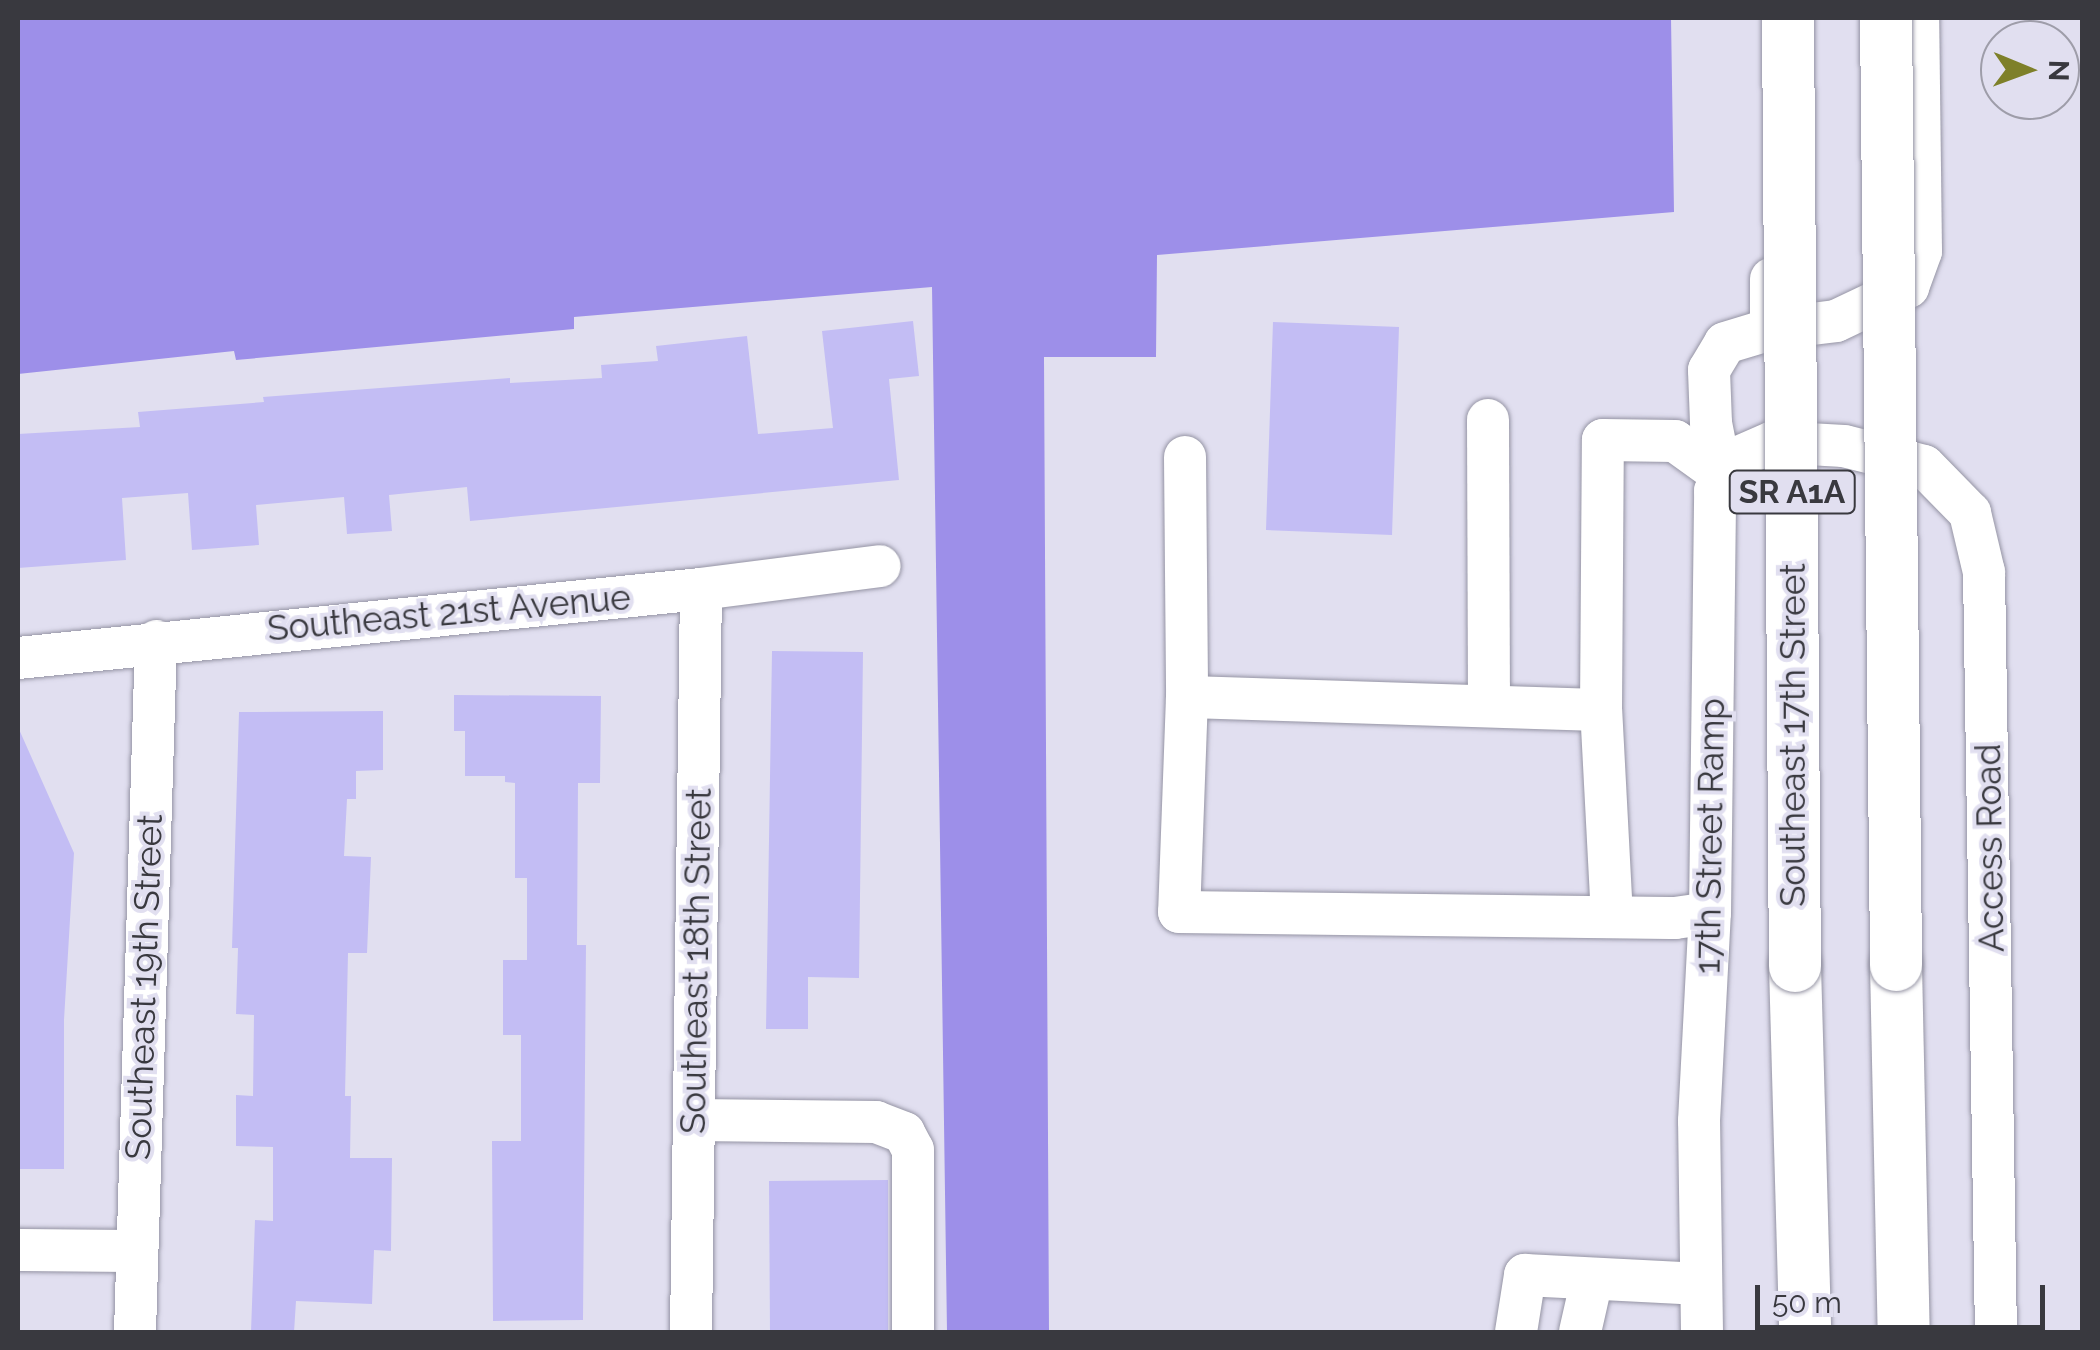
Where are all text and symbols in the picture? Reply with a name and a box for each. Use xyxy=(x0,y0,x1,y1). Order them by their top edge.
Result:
north arrow xyxy=(1980,20,2080,120)
text: N xyxy=(2042,60,2075,81)
road number: SR A1A xyxy=(1727,465,1857,519)
street label: Southeast 17th Street xyxy=(1772,563,1814,907)
street label: Southeast 21st Avenue xyxy=(265,576,633,650)
street label: 17th Street Ramp xyxy=(1687,698,1733,974)
street label: Access Road xyxy=(1967,743,2013,953)
street label: Southeast 18th Street xyxy=(672,788,720,1134)
street label: Southeast 19th Street xyxy=(117,814,171,1160)
scale bar xyxy=(1760,1265,2050,1327)
text: 50 m xyxy=(1772,1285,1842,1320)

